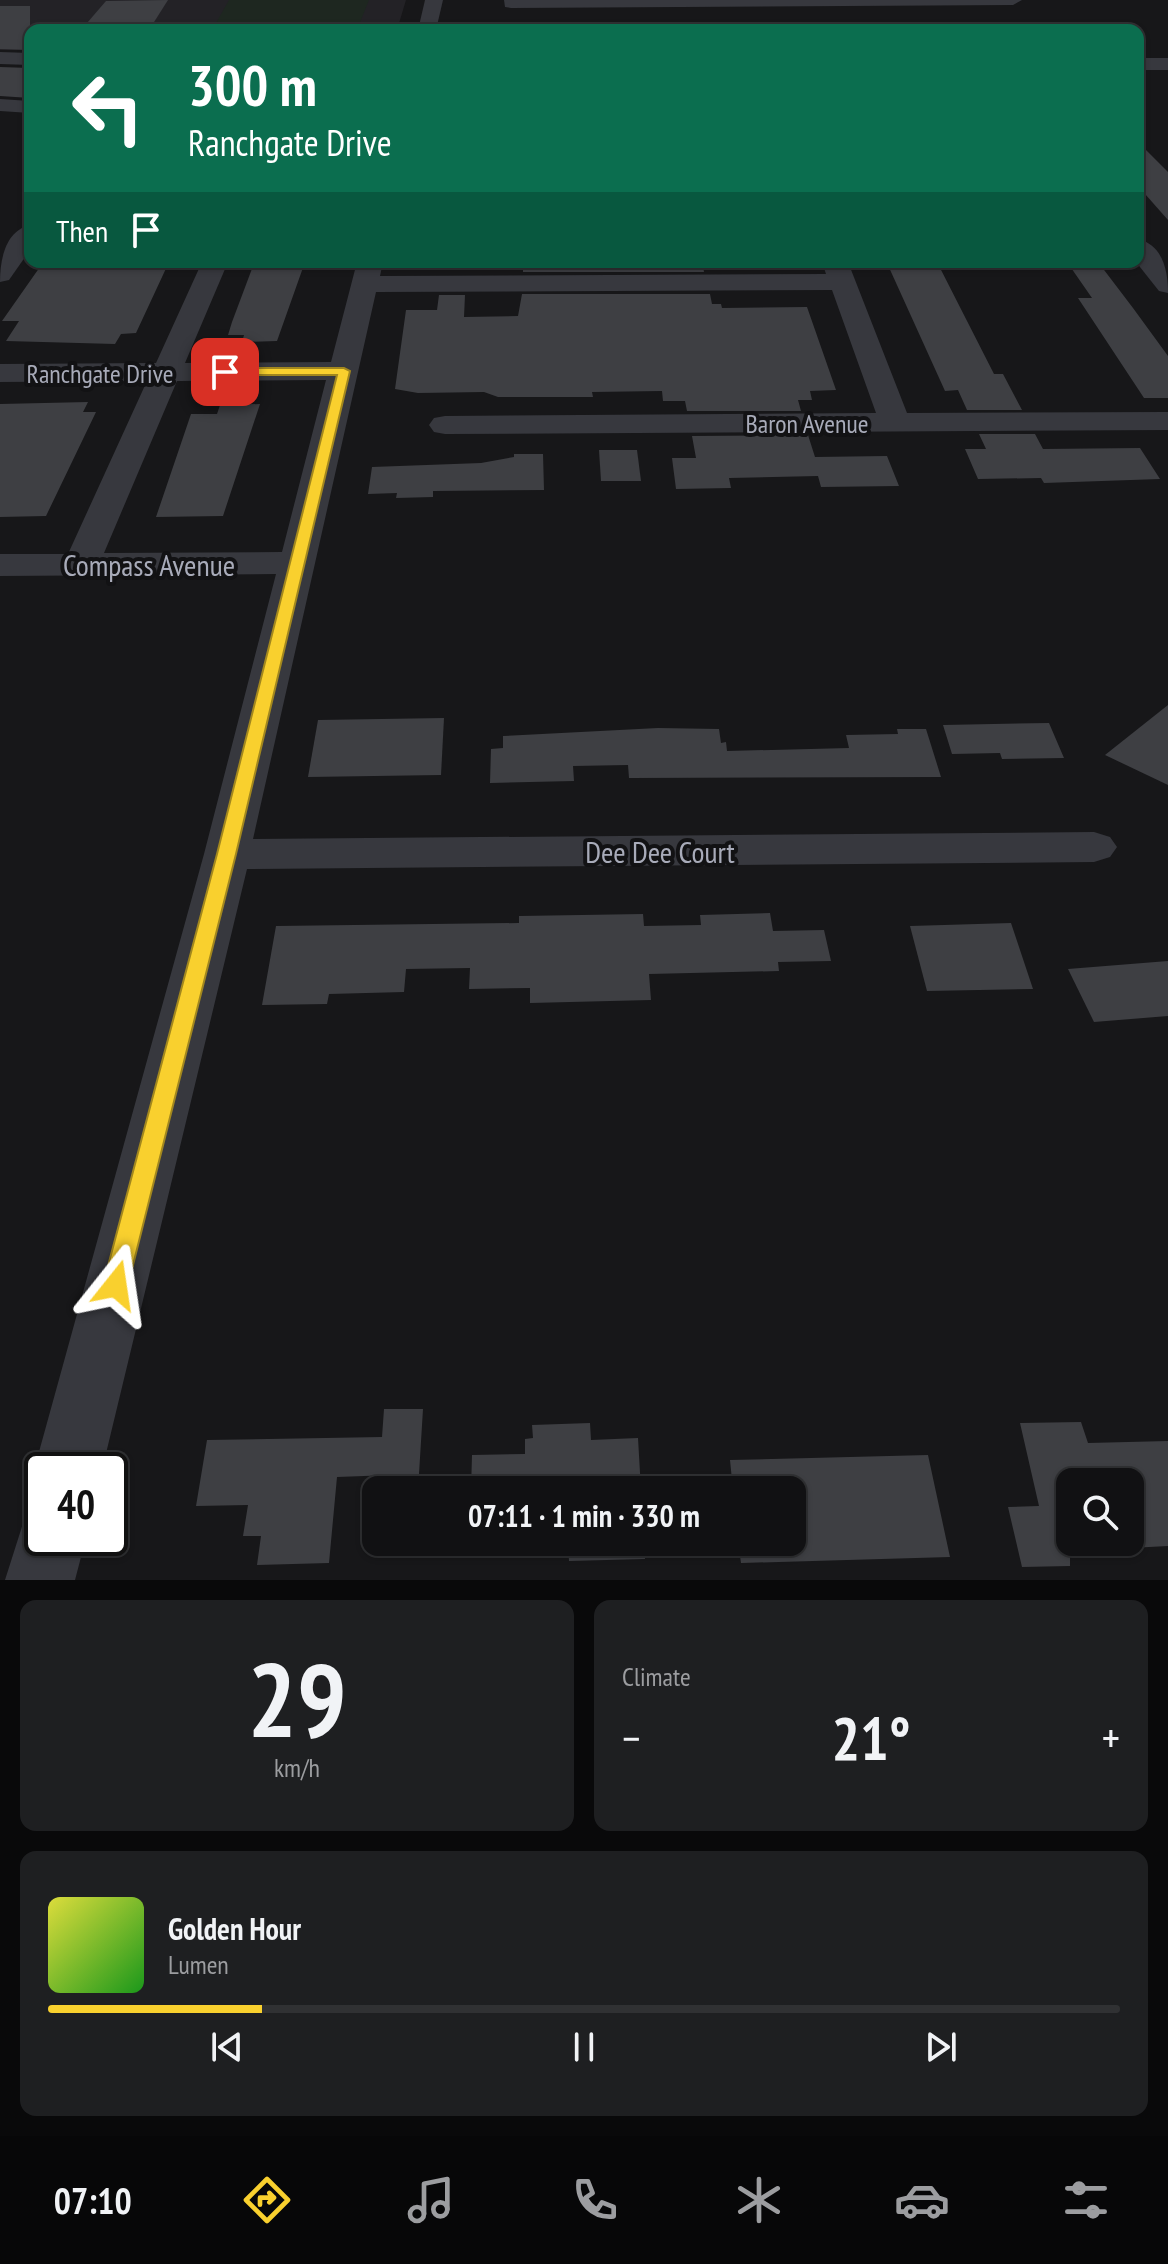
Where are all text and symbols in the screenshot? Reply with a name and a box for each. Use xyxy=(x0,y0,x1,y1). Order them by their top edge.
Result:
text: 300 m xyxy=(188,49,317,121)
icon: left xyxy=(56,56,160,160)
text: Ranchgate Drive xyxy=(188,119,392,166)
icon: arrive xyxy=(124,208,168,252)
text: Then xyxy=(56,211,108,250)
pin xyxy=(191,338,259,406)
icon: arrive xyxy=(203,350,247,394)
street label: Ranchgate Drive xyxy=(26,357,174,390)
street label: Baron Avenue xyxy=(746,407,868,440)
street label: Compass Avenue xyxy=(63,545,235,584)
street label: Dee Dee Court xyxy=(585,832,735,871)
position arrow xyxy=(74,1243,158,1327)
speed limit sign: 40 xyxy=(24,1452,128,1556)
map controls xyxy=(1056,1468,1144,1556)
button: search xyxy=(1056,1468,1144,1556)
text: 07:11 · 1 min · 330 m xyxy=(468,1496,700,1535)
text: 29 xyxy=(247,1631,347,1766)
text: Climate xyxy=(622,1660,691,1693)
text: 21° xyxy=(831,1699,911,1777)
text: − xyxy=(622,1709,640,1766)
text: + xyxy=(1102,1709,1120,1766)
text: km/h xyxy=(274,1751,320,1784)
text: Golden Hour xyxy=(168,1909,301,1948)
text: Lumen xyxy=(168,1948,229,1981)
icon: previous xyxy=(205,2025,249,2069)
icon: pause xyxy=(562,2025,606,2069)
icon: next xyxy=(919,2025,963,2069)
icon: directions xyxy=(239,2172,295,2228)
icon: music xyxy=(403,2172,459,2228)
icon: phone xyxy=(567,2172,623,2228)
icon: climate xyxy=(731,2172,787,2228)
icon: car xyxy=(894,2172,950,2228)
icon: filters xyxy=(1058,2172,1114,2228)
text: 07:10 xyxy=(54,2177,132,2224)

